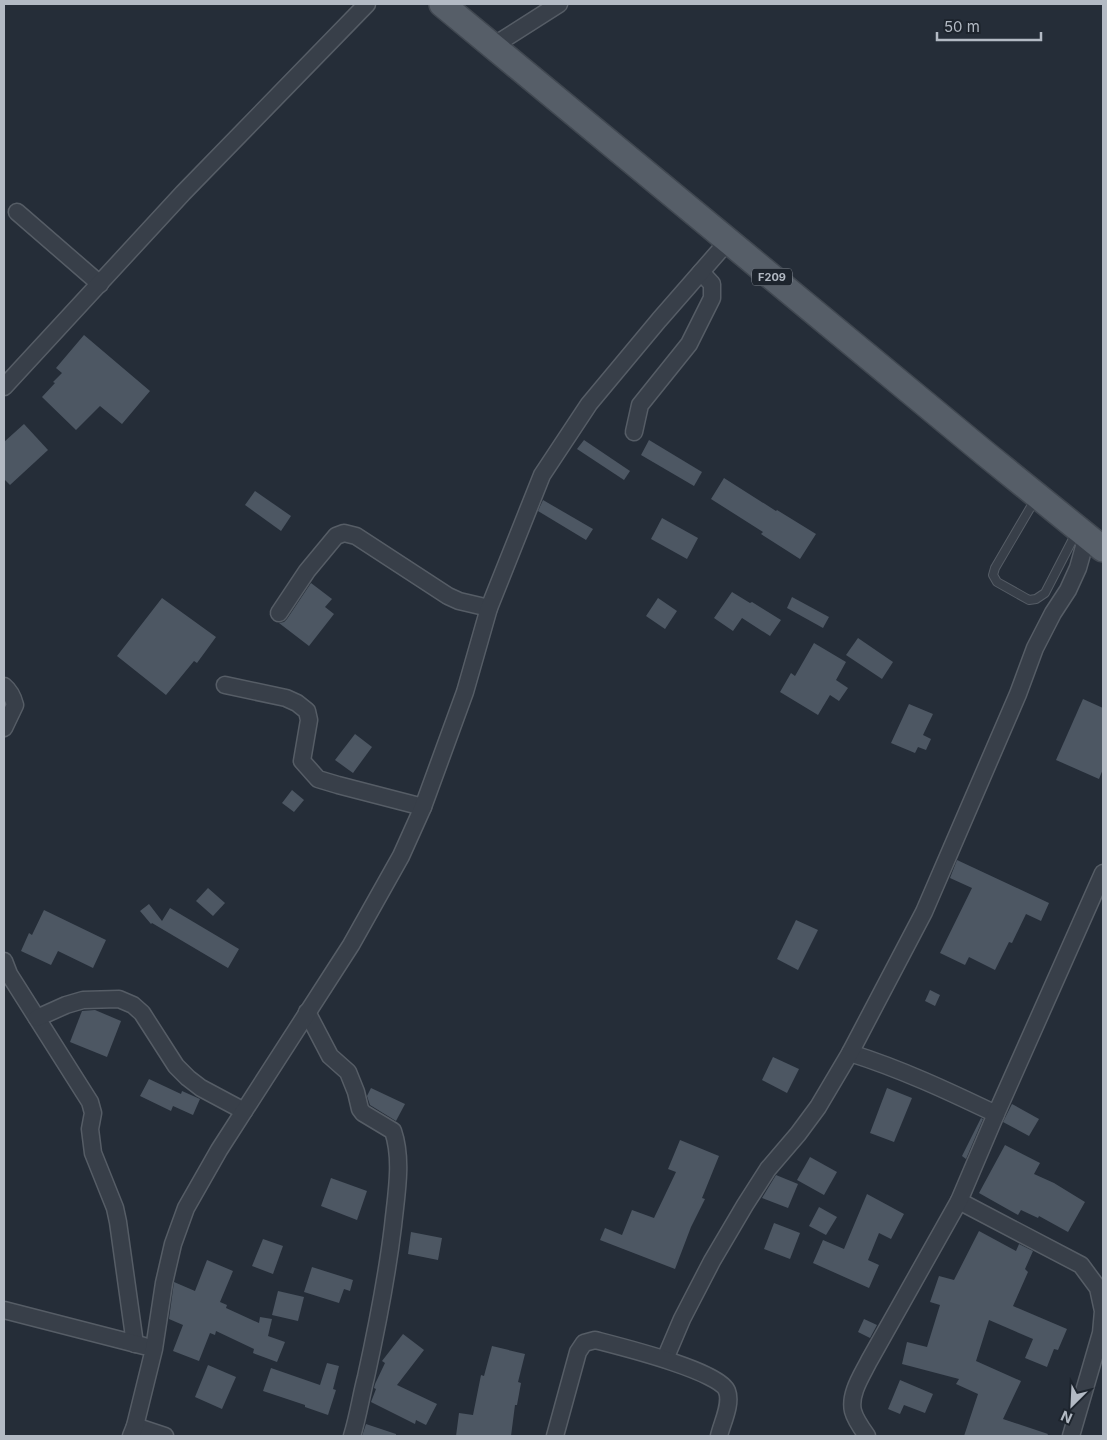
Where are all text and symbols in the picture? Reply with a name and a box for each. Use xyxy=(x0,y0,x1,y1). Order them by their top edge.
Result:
scale bar xyxy=(937,10,1041,42)
text: 50 m xyxy=(944,17,980,36)
road number: F209 xyxy=(752,268,792,286)
north arrow xyxy=(1047,1380,1097,1430)
text: N xyxy=(1058,1407,1075,1427)

